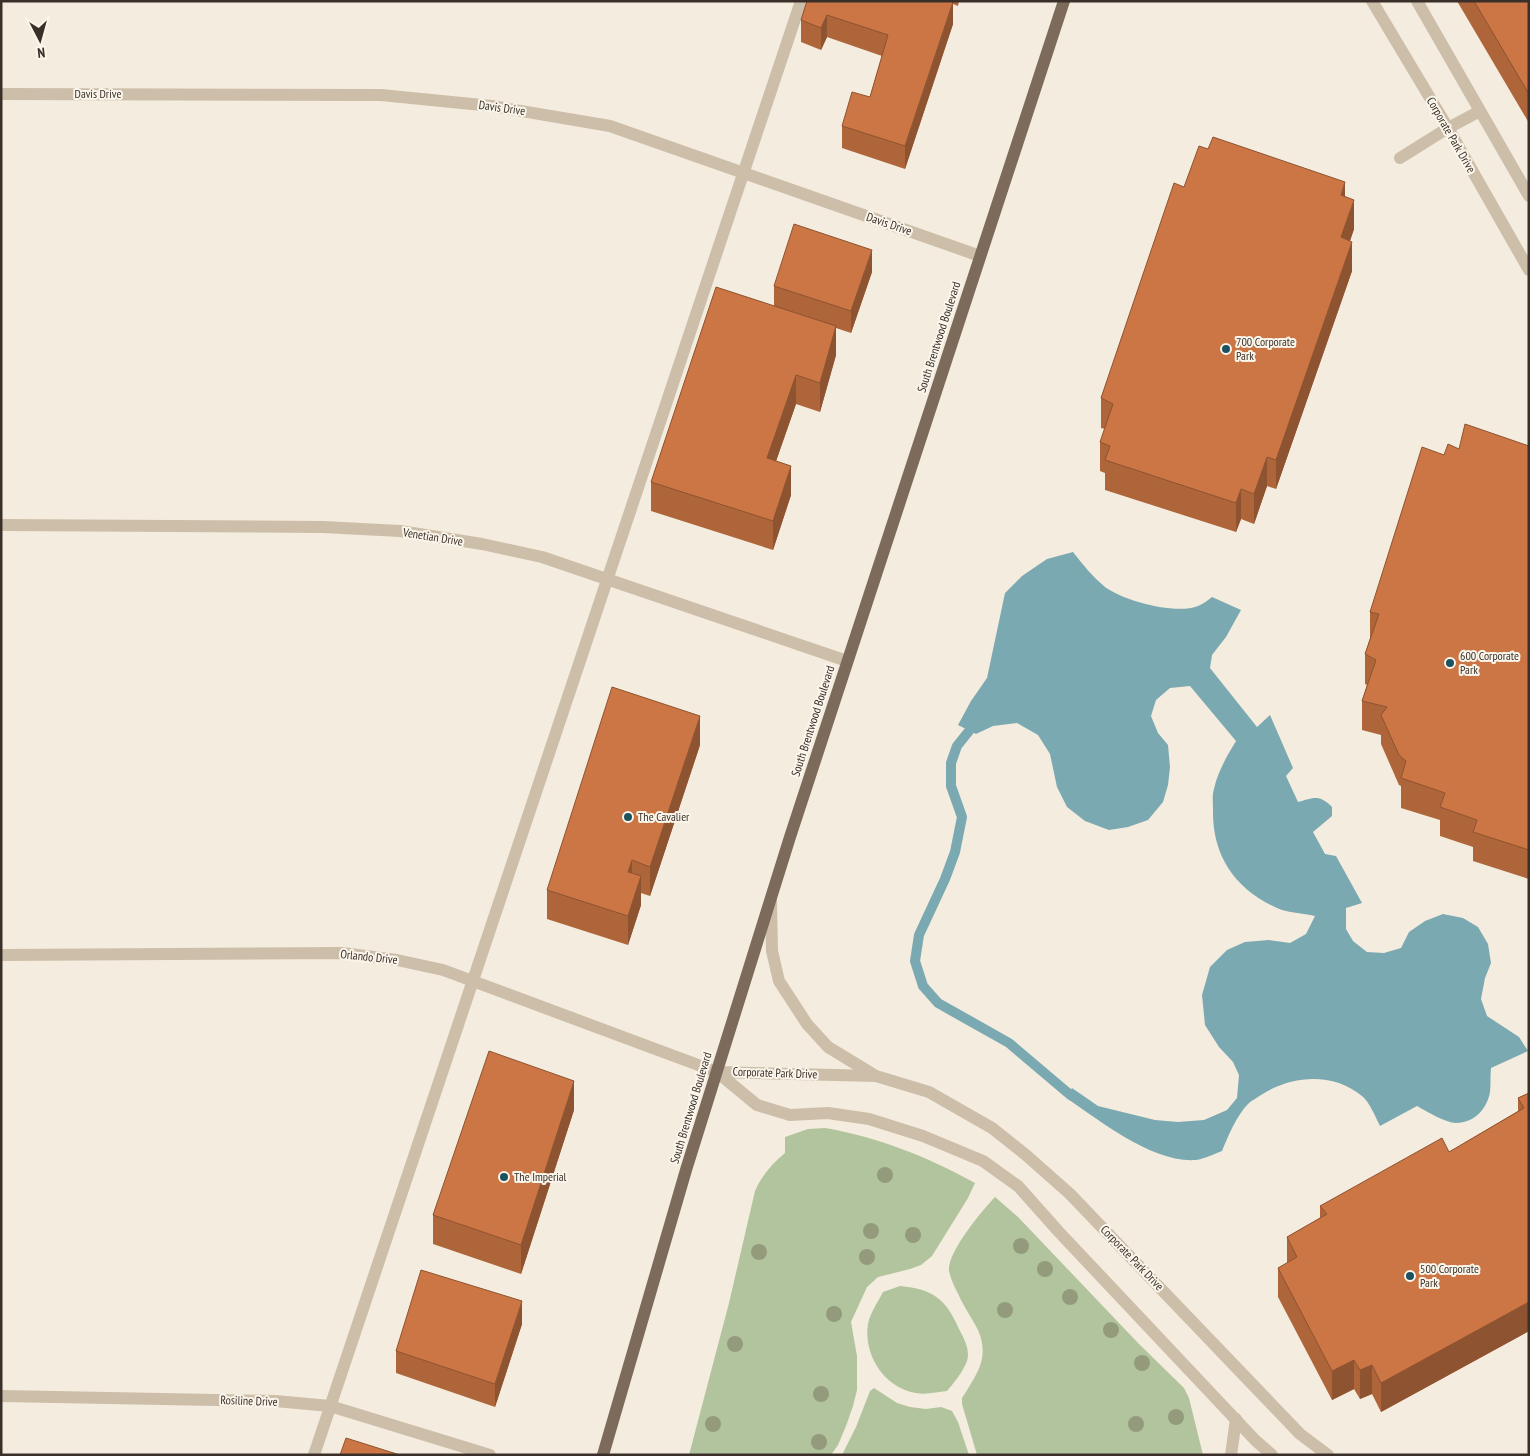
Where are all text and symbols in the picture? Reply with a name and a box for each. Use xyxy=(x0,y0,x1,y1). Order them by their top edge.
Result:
north arrow xyxy=(15,15,65,65)
text: N xyxy=(37,44,46,62)
street label: Davis Drive xyxy=(75,86,121,101)
street label: Corporate Park Drive xyxy=(1424,94,1479,175)
street label: Davis Drive xyxy=(478,97,526,118)
street label: Davis Drive xyxy=(865,209,914,238)
street label: South Brentwood Boulevard xyxy=(914,279,964,394)
place label: 700 Corporate Park xyxy=(1236,334,1295,363)
marker: 700 Corporate Park xyxy=(1220,343,1232,355)
street label: Venetian Drive xyxy=(401,524,464,549)
place label: 600 Corporate Park xyxy=(1460,648,1519,677)
marker: 600 Corporate Park xyxy=(1444,657,1456,669)
street label: South Brentwood Boulevard xyxy=(788,663,838,778)
place label: The Cavalier xyxy=(638,809,690,824)
marker: The Cavalier xyxy=(622,811,634,823)
street label: Orlando Drive xyxy=(340,946,398,967)
street label: South Brentwood Boulevard xyxy=(666,1050,715,1165)
street label: Corporate Park Drive xyxy=(732,1064,818,1081)
place label: The Imperial xyxy=(514,1169,567,1184)
marker: The Imperial xyxy=(498,1171,510,1183)
street label: Corporate Park Drive xyxy=(1098,1222,1167,1293)
place label: 500 Corporate Park xyxy=(1420,1261,1479,1290)
marker: 500 Corporate Park xyxy=(1404,1270,1416,1282)
street label: Rosiline Drive xyxy=(220,1392,278,1409)

